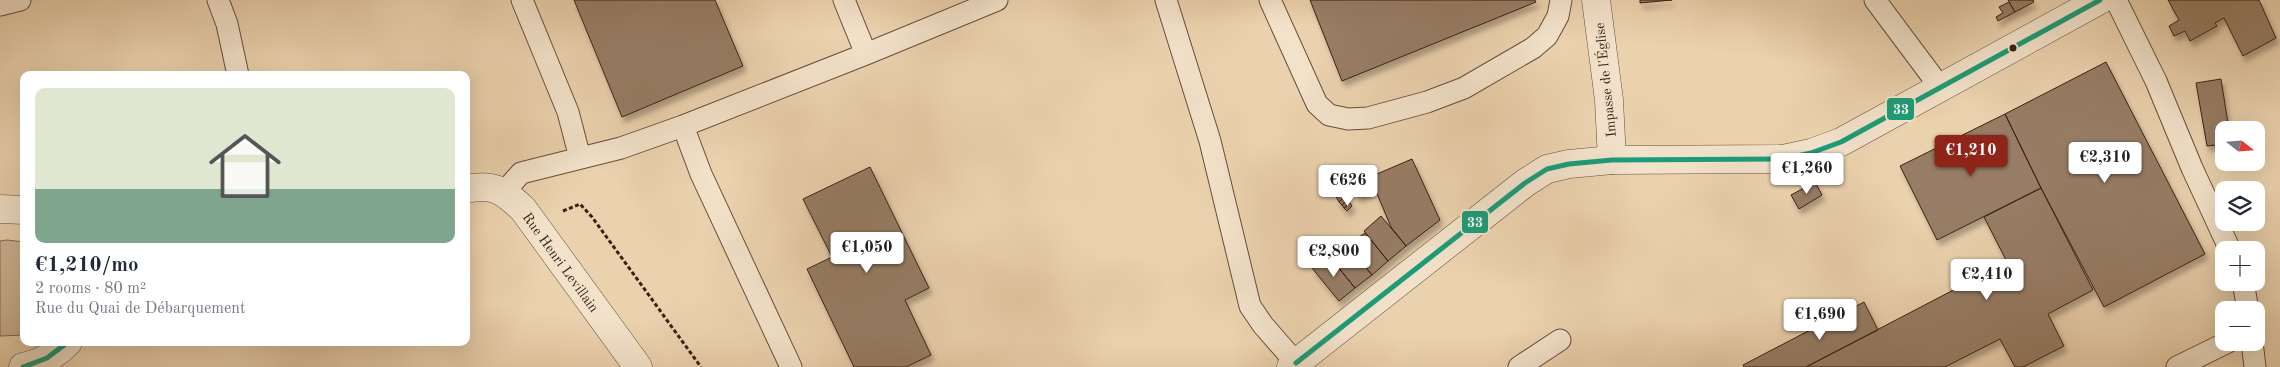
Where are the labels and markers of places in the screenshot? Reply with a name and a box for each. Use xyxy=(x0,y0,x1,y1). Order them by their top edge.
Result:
unlabelled marker xyxy=(2008,43,2018,53)
pin: €1,210 xyxy=(1930,134,2012,177)
pin: €2,310 xyxy=(2064,142,2146,184)
pin: €1,260 xyxy=(1766,152,1848,195)
pin: €626 xyxy=(1318,164,1378,207)
pin: €1,050 xyxy=(826,232,908,274)
pin: €2,800 xyxy=(1293,236,1375,278)
pin: €2,410 xyxy=(1946,258,2028,301)
pin: €1,690 xyxy=(1779,298,1861,341)

